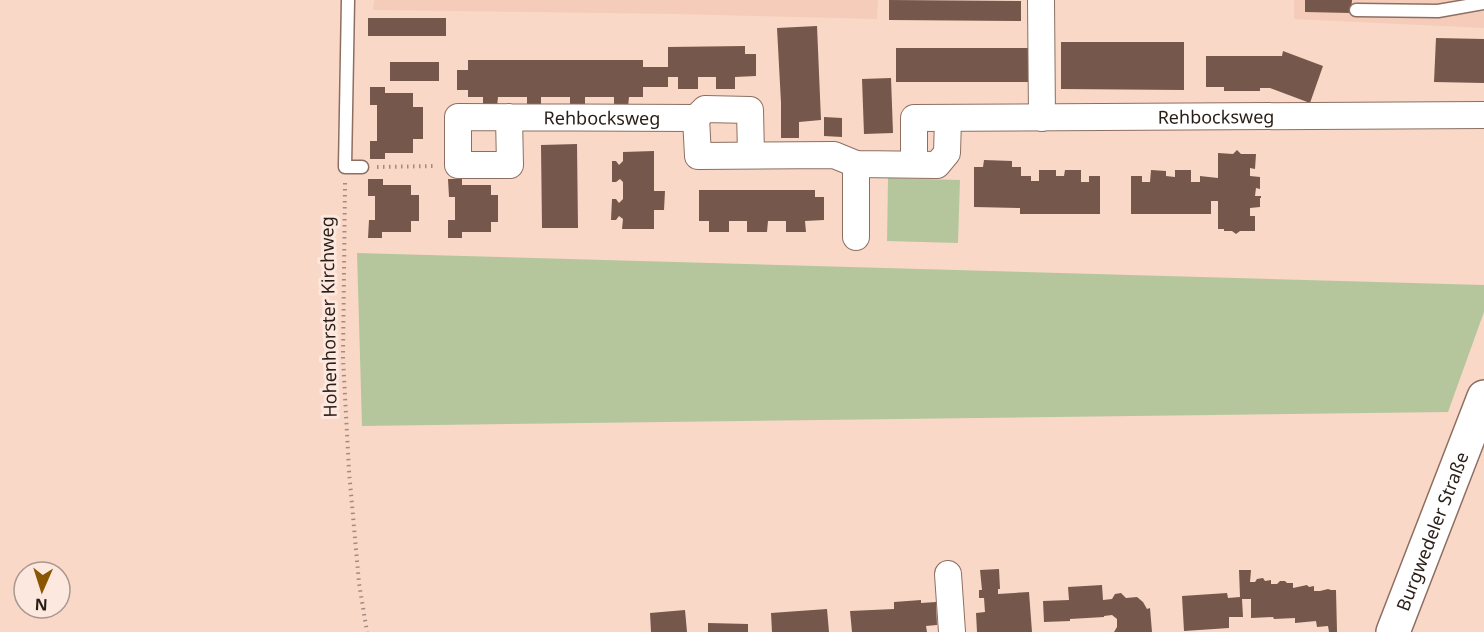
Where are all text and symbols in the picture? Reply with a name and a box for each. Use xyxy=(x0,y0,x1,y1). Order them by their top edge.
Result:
street label: Rehbocksweg xyxy=(1158,104,1274,129)
street label: Rehbocksweg xyxy=(544,105,660,130)
street label: Hohenhorster Kirchweg xyxy=(314,216,342,418)
street label: Burgwedeler Straße xyxy=(1390,448,1474,614)
north arrow xyxy=(12,560,72,620)
text: N xyxy=(34,594,48,616)

